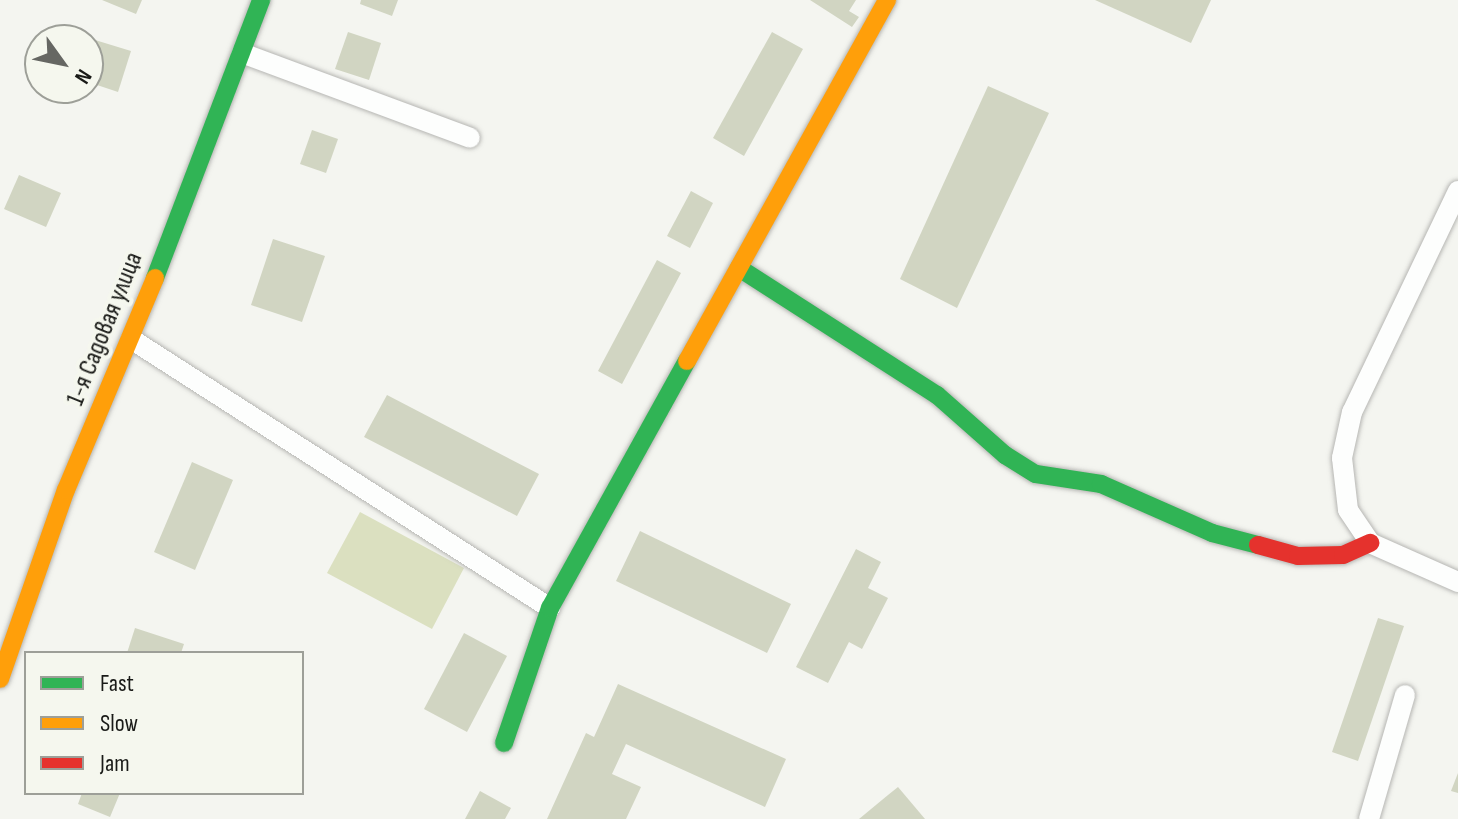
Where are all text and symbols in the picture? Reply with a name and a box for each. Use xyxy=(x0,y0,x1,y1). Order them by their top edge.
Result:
north arrow xyxy=(24,24,104,104)
text: N xyxy=(68,64,97,89)
street label: 1-я Садовая улица xyxy=(60,248,150,410)
legend xyxy=(24,651,304,795)
text: Fast xyxy=(100,669,134,698)
text: Slow xyxy=(100,709,138,738)
text: Jam xyxy=(100,749,130,778)

